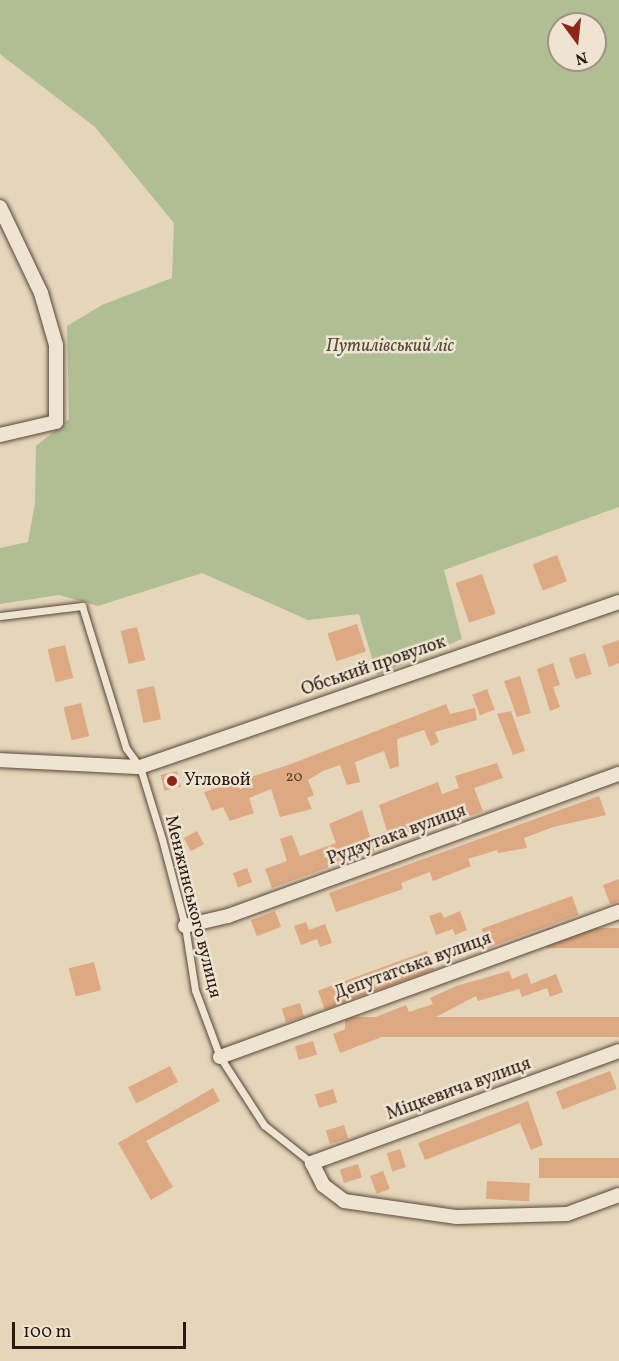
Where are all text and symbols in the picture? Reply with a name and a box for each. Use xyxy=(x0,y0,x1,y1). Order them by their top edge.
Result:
north arrow xyxy=(547,12,607,72)
text: N xyxy=(573,45,590,70)
park label: Путилівський ліс xyxy=(326,336,454,358)
street label: Обський провулок xyxy=(299,632,449,702)
house number: 20 xyxy=(286,769,302,787)
place label: Угловой xyxy=(184,770,251,792)
marker: Угловой xyxy=(165,774,179,788)
street label: Рудзутака вулиця xyxy=(325,801,469,871)
street label: Менжинського вулиця xyxy=(159,813,225,1001)
street label: Депутатська вулиця xyxy=(331,929,495,1005)
street label: Міцкевича вулиця xyxy=(384,1054,534,1126)
scale bar xyxy=(15,1310,189,1348)
text: 100 m xyxy=(23,1320,72,1345)

